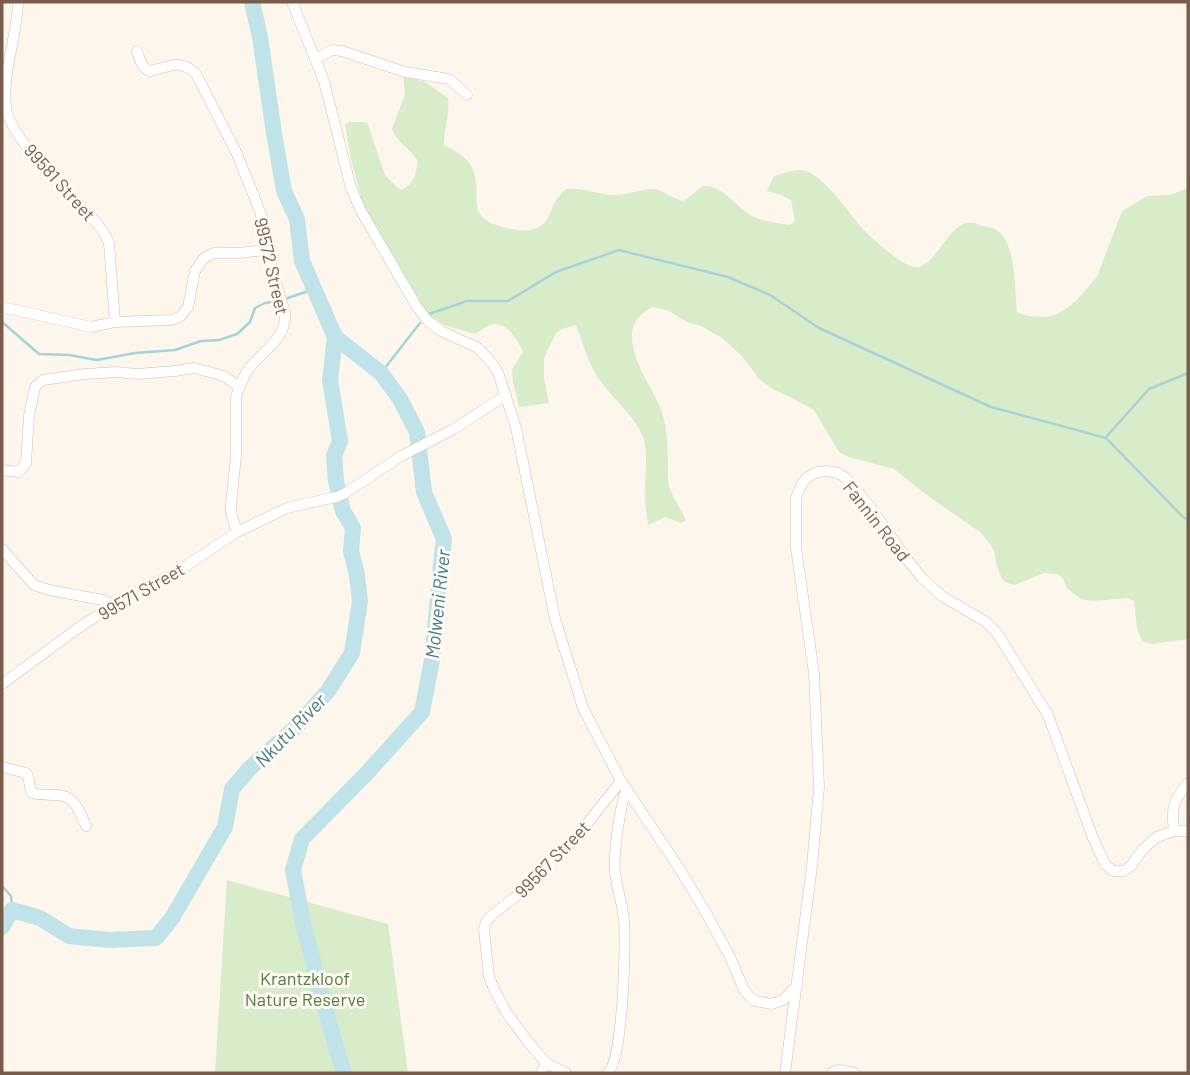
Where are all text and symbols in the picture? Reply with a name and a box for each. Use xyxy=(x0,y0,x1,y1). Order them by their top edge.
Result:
street label: 99581 Street xyxy=(20,139,100,225)
street label: 99572 Street xyxy=(250,215,294,317)
street label: Fannin Road xyxy=(839,476,915,566)
water label: Molweni River xyxy=(420,547,454,660)
street label: 99571 Street xyxy=(94,558,188,624)
water label: Nkutu River xyxy=(249,688,331,771)
street label: 99567 Street xyxy=(510,816,594,902)
park label: Krantzkloof Nature Reserve xyxy=(245,967,365,1010)

